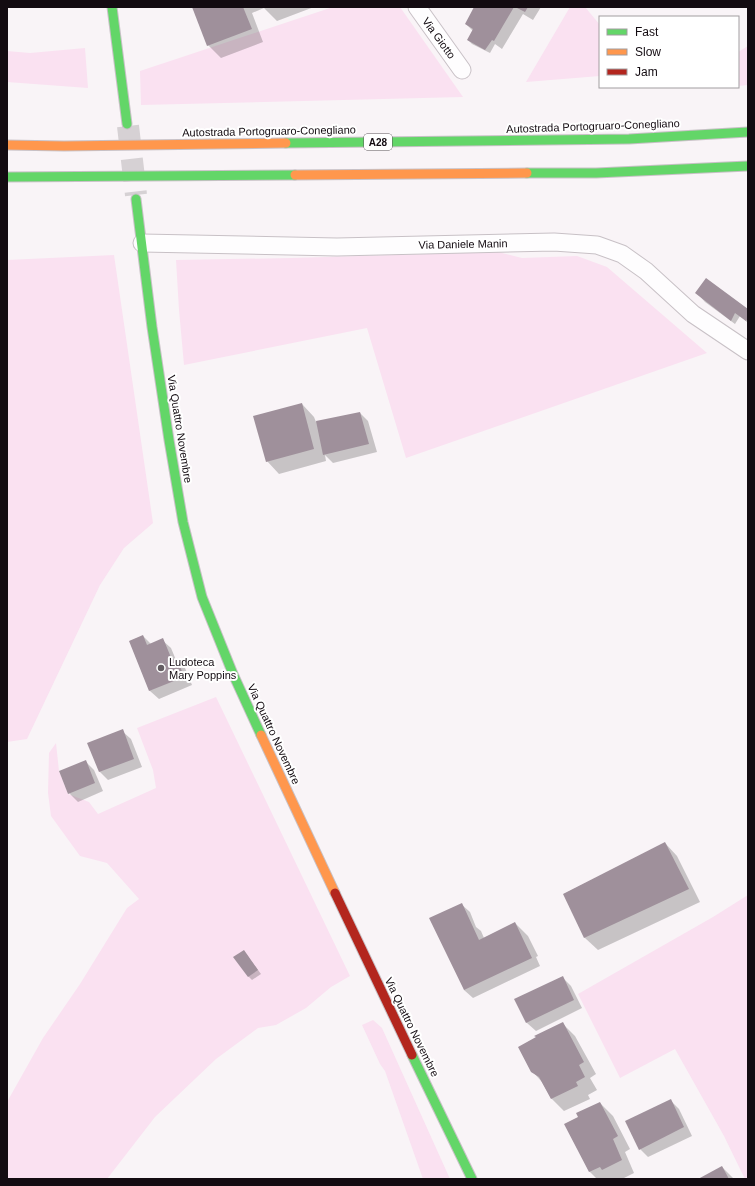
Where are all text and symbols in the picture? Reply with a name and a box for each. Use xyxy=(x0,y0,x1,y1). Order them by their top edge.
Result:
street label: Via Giotto xyxy=(420,15,458,61)
legend xyxy=(599,16,739,88)
text: Fast xyxy=(635,25,659,39)
text: Slow xyxy=(635,45,661,59)
text: Jam xyxy=(635,65,658,79)
street label: Autostrada Portogruaro-Conegliano xyxy=(506,117,680,135)
street label: Autostrada Portogruaro-Conegliano xyxy=(182,123,356,139)
road number: A28 xyxy=(364,134,392,150)
street label: Via Daniele Manin xyxy=(418,237,508,251)
street label: Via Quattro Novembre xyxy=(166,374,194,484)
place label: Ludoteca Mary Poppins xyxy=(169,656,237,681)
marker: Ludoteca Mary Poppins xyxy=(156,663,166,673)
street label: Via Quattro Novembre xyxy=(245,682,303,786)
street label: Via Quattro Novembre xyxy=(383,975,441,1079)

